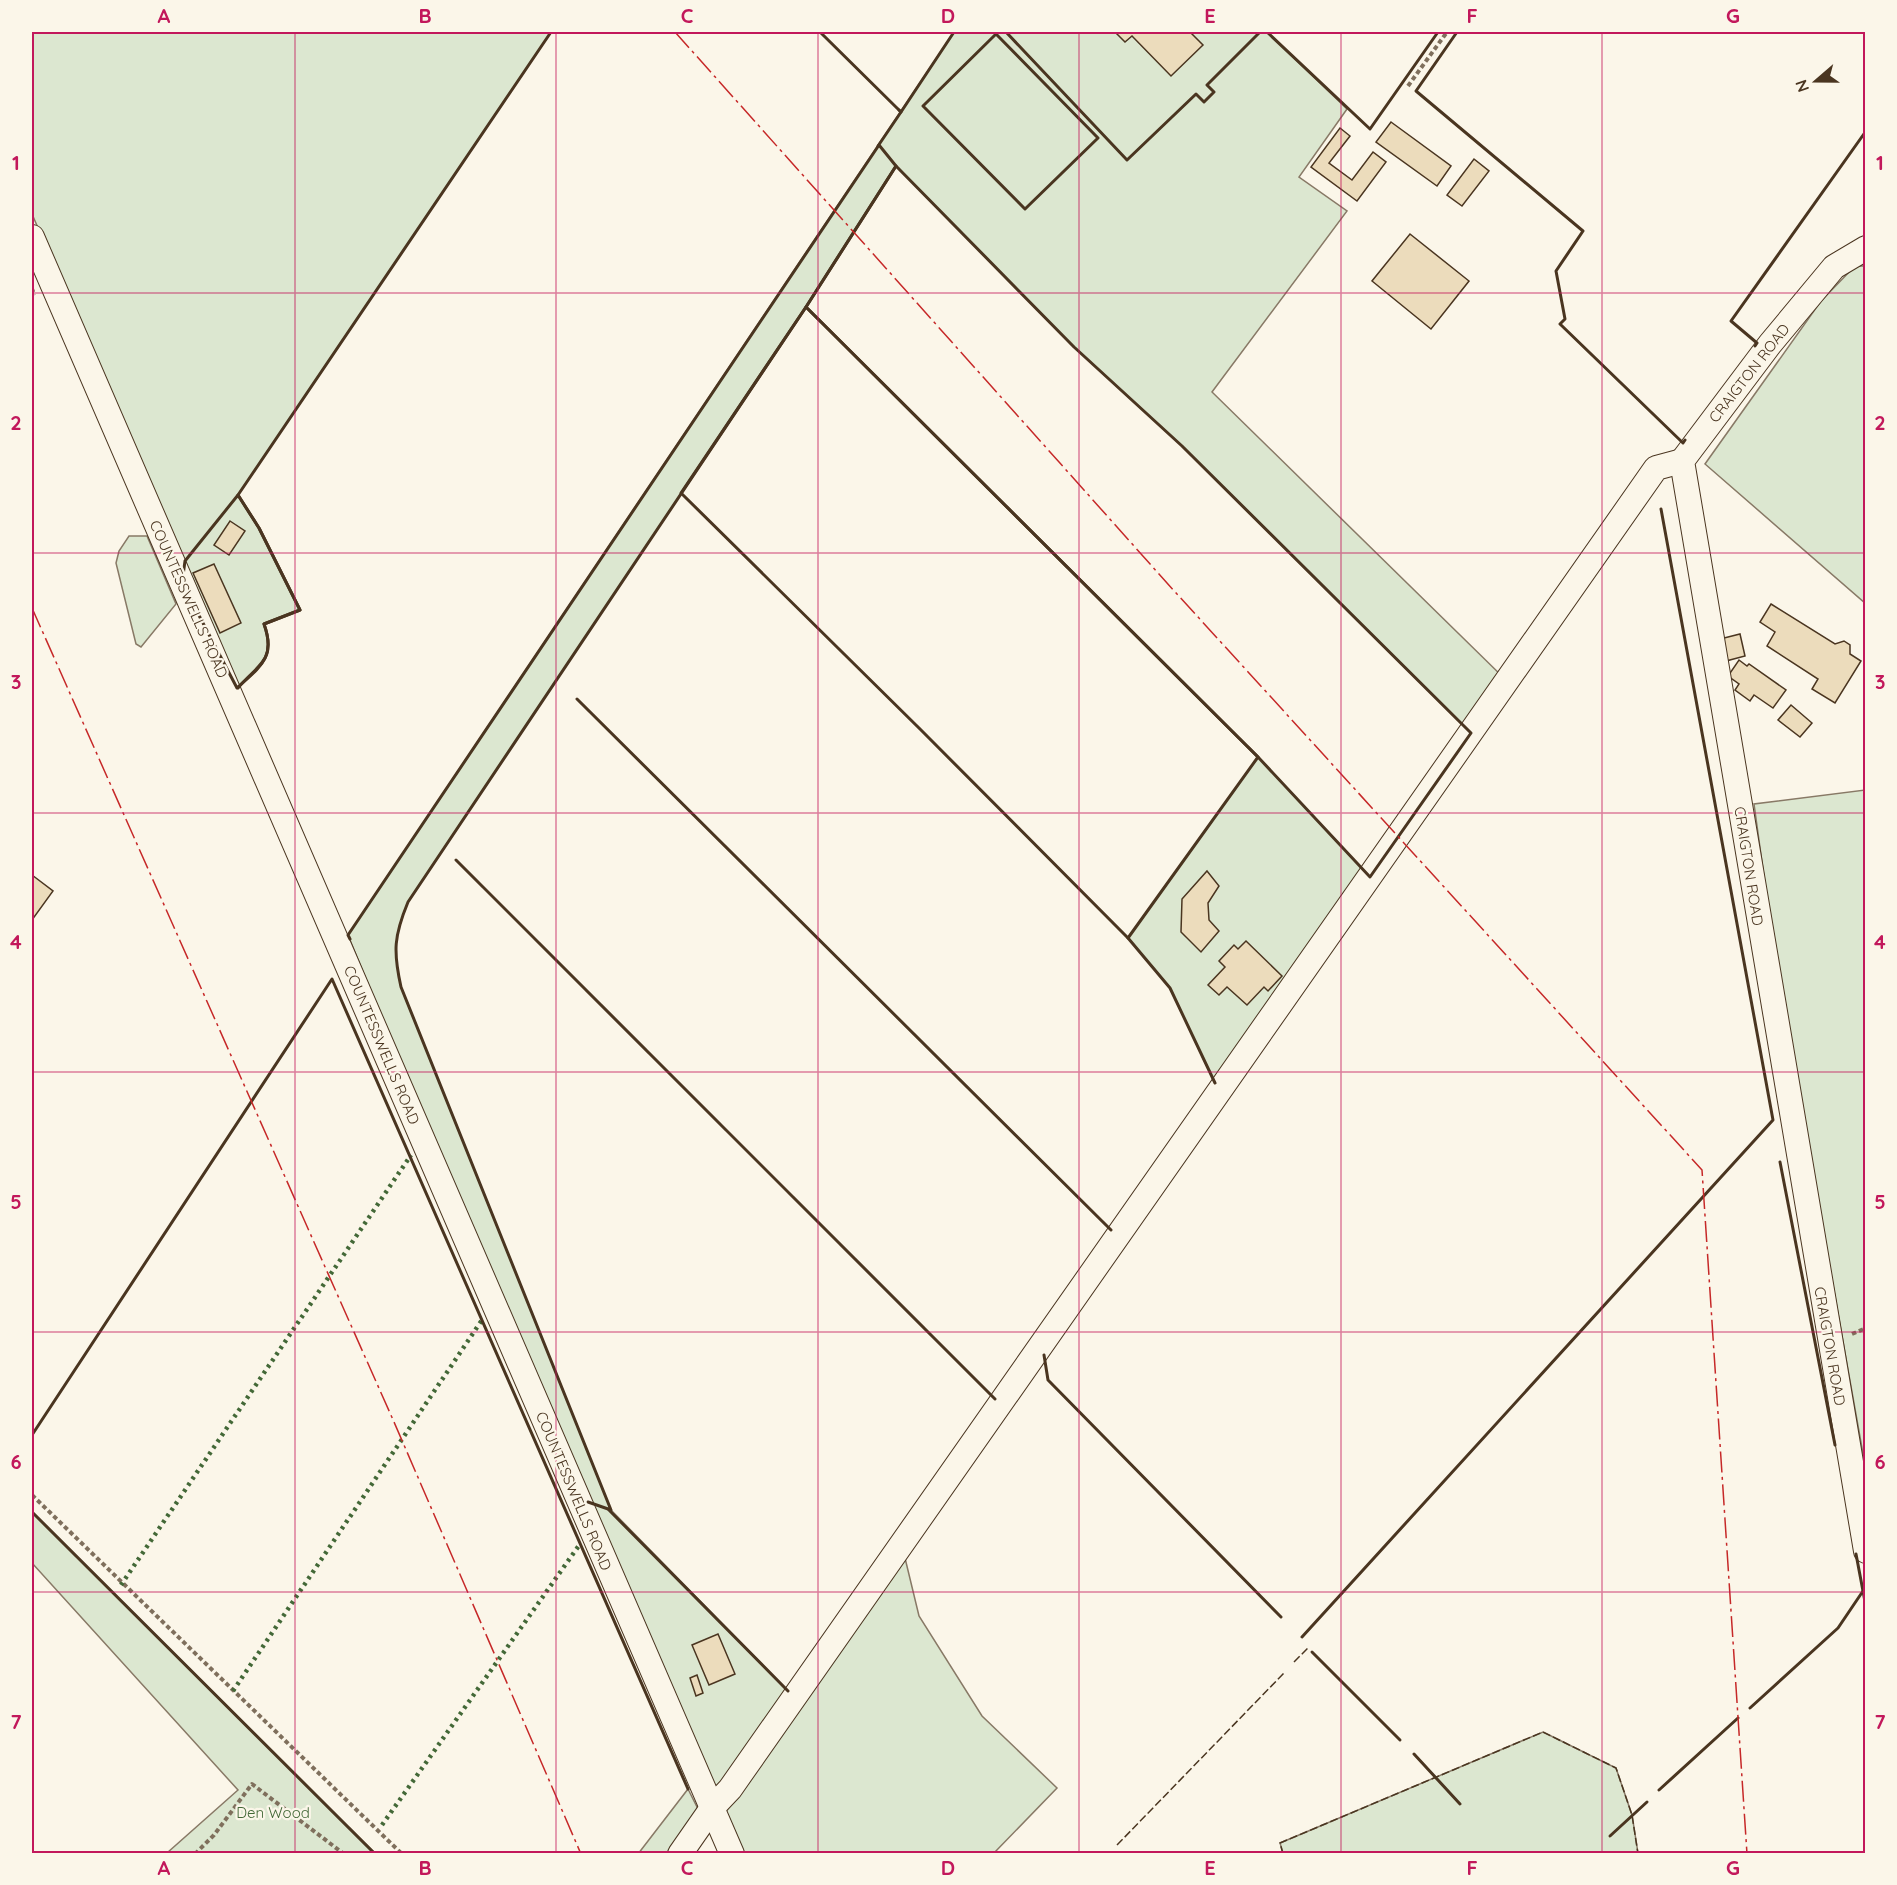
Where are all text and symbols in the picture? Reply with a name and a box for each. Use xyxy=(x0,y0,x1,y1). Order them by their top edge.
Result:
text: A xyxy=(158,3,171,28)
text: B xyxy=(418,3,432,28)
text: C xyxy=(681,3,694,28)
text: D xyxy=(941,3,955,28)
text: E xyxy=(1204,3,1216,28)
text: F xyxy=(1466,3,1478,28)
text: G xyxy=(1726,3,1740,28)
north arrow xyxy=(1786,51,1846,111)
text: N xyxy=(1790,77,1813,95)
text: 1 xyxy=(12,150,20,175)
text: 1 xyxy=(1876,150,1884,175)
street label: CRAIGTON ROAD xyxy=(1704,320,1794,426)
text: 2 xyxy=(10,410,22,435)
text: 2 xyxy=(1874,410,1886,435)
street label: COUNTESSWELLS ROAD xyxy=(146,517,232,681)
text: 3 xyxy=(11,669,21,694)
text: 3 xyxy=(1875,669,1885,694)
street label: CRAIGTON ROAD xyxy=(1730,805,1768,927)
text: 4 xyxy=(10,929,22,954)
text: 4 xyxy=(1874,929,1886,954)
street label: COUNTESSWELLS ROAD xyxy=(340,963,424,1127)
text: 5 xyxy=(10,1189,22,1214)
text: 5 xyxy=(1874,1189,1886,1214)
street label: CRAIGTON ROAD xyxy=(1810,1285,1850,1407)
street label: COUNTESSWELLS ROAD xyxy=(532,1409,616,1573)
text: 6 xyxy=(10,1449,22,1474)
text: 6 xyxy=(1874,1449,1886,1474)
text: 7 xyxy=(11,1709,22,1734)
text: 7 xyxy=(1875,1709,1886,1734)
park label: Den Wood xyxy=(236,1803,310,1822)
text: A xyxy=(158,1855,171,1880)
text: B xyxy=(418,1855,432,1880)
text: C xyxy=(681,1855,694,1880)
text: D xyxy=(941,1855,955,1880)
text: E xyxy=(1204,1855,1216,1880)
text: F xyxy=(1466,1855,1478,1880)
text: G xyxy=(1726,1855,1740,1880)

